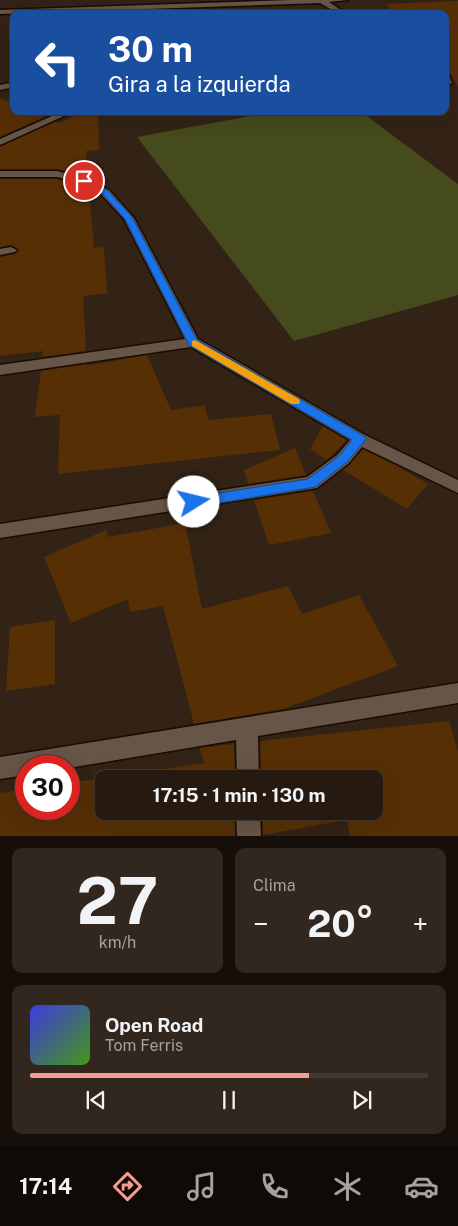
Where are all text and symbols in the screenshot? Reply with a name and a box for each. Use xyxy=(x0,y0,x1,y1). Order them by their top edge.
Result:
text: 30 m xyxy=(108,29,193,70)
icon: left xyxy=(25,30,90,95)
text: Gira a la izquierda xyxy=(108,71,291,97)
pin xyxy=(63,160,105,202)
icon: arrive xyxy=(70,167,98,195)
position arrow xyxy=(167,475,219,527)
speed limit sign: 30 xyxy=(15,755,80,820)
text: 17:15 · 1 min · 130 m xyxy=(152,784,326,806)
text: 27 xyxy=(77,862,158,939)
text: Clima xyxy=(253,876,296,895)
text: 20° xyxy=(307,901,374,946)
text: − xyxy=(253,907,269,940)
text: + xyxy=(412,907,428,940)
text: km/h xyxy=(99,933,136,952)
text: Open Road xyxy=(105,1014,203,1036)
text: Tom Ferris xyxy=(105,1036,183,1055)
icon: previous xyxy=(82,1086,110,1114)
icon: pause xyxy=(215,1086,243,1114)
icon: next xyxy=(348,1086,376,1114)
icon: directions xyxy=(110,1169,145,1204)
icon: music xyxy=(184,1169,219,1204)
icon: phone xyxy=(257,1169,292,1204)
icon: climate xyxy=(330,1169,365,1204)
icon: car xyxy=(404,1169,439,1204)
text: 17:14 xyxy=(19,1173,72,1199)

